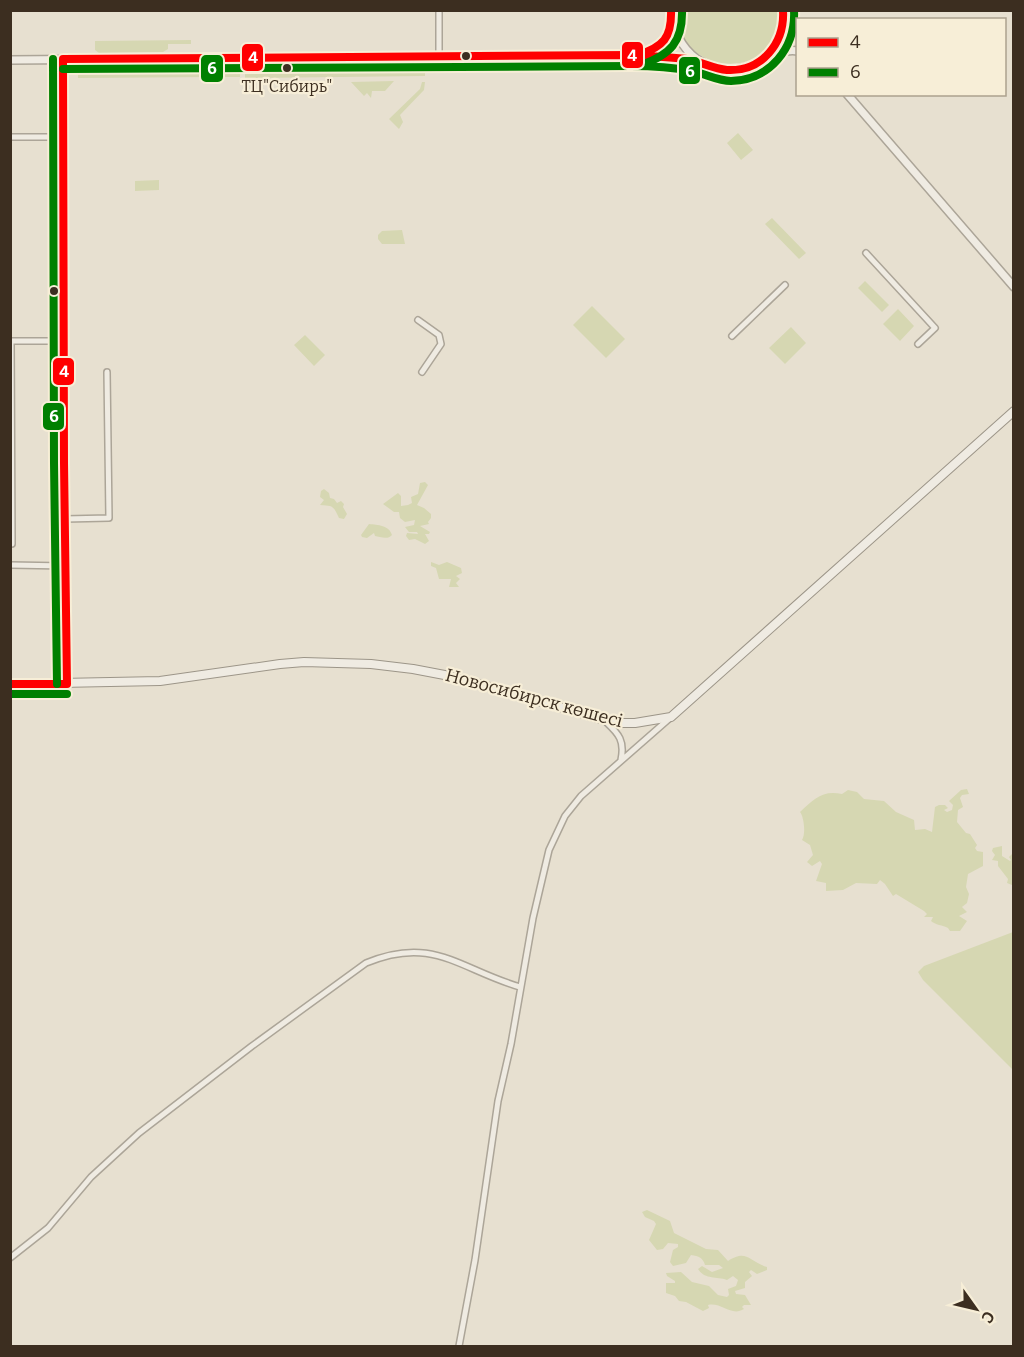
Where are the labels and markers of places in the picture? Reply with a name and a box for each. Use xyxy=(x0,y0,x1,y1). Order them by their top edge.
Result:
unlabelled marker xyxy=(460,50,472,62)
marker: ТЦ"Сибирь" xyxy=(281,62,293,74)
place label: ТЦ"Сибирь" xyxy=(241,77,333,96)
unlabelled marker xyxy=(48,285,60,297)

